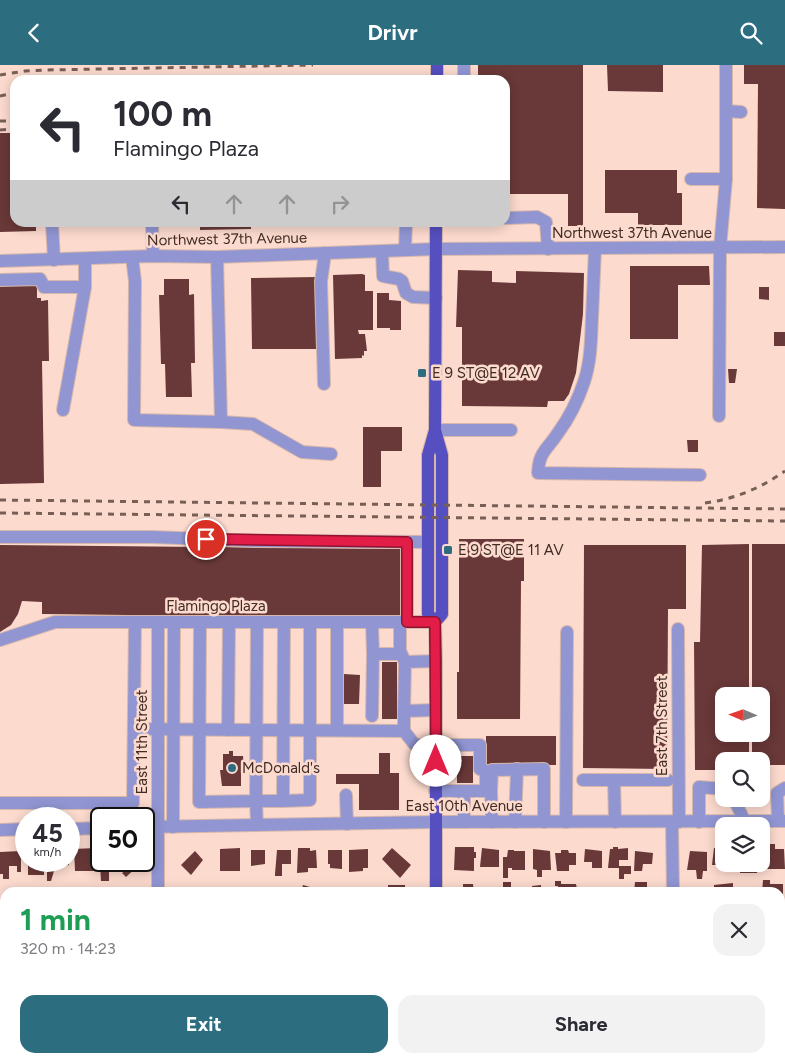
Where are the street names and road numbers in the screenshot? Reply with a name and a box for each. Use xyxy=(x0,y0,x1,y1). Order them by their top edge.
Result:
street label: Northwest 37th Avenue xyxy=(552,224,712,242)
street label: Northwest 37th Avenue xyxy=(147,229,307,249)
street label: Flamingo Plaza xyxy=(166,597,266,615)
street label: East 7th Street xyxy=(653,675,671,776)
street label: East 11th Street xyxy=(133,689,151,795)
street label: East 10th Avenue xyxy=(405,797,523,815)

